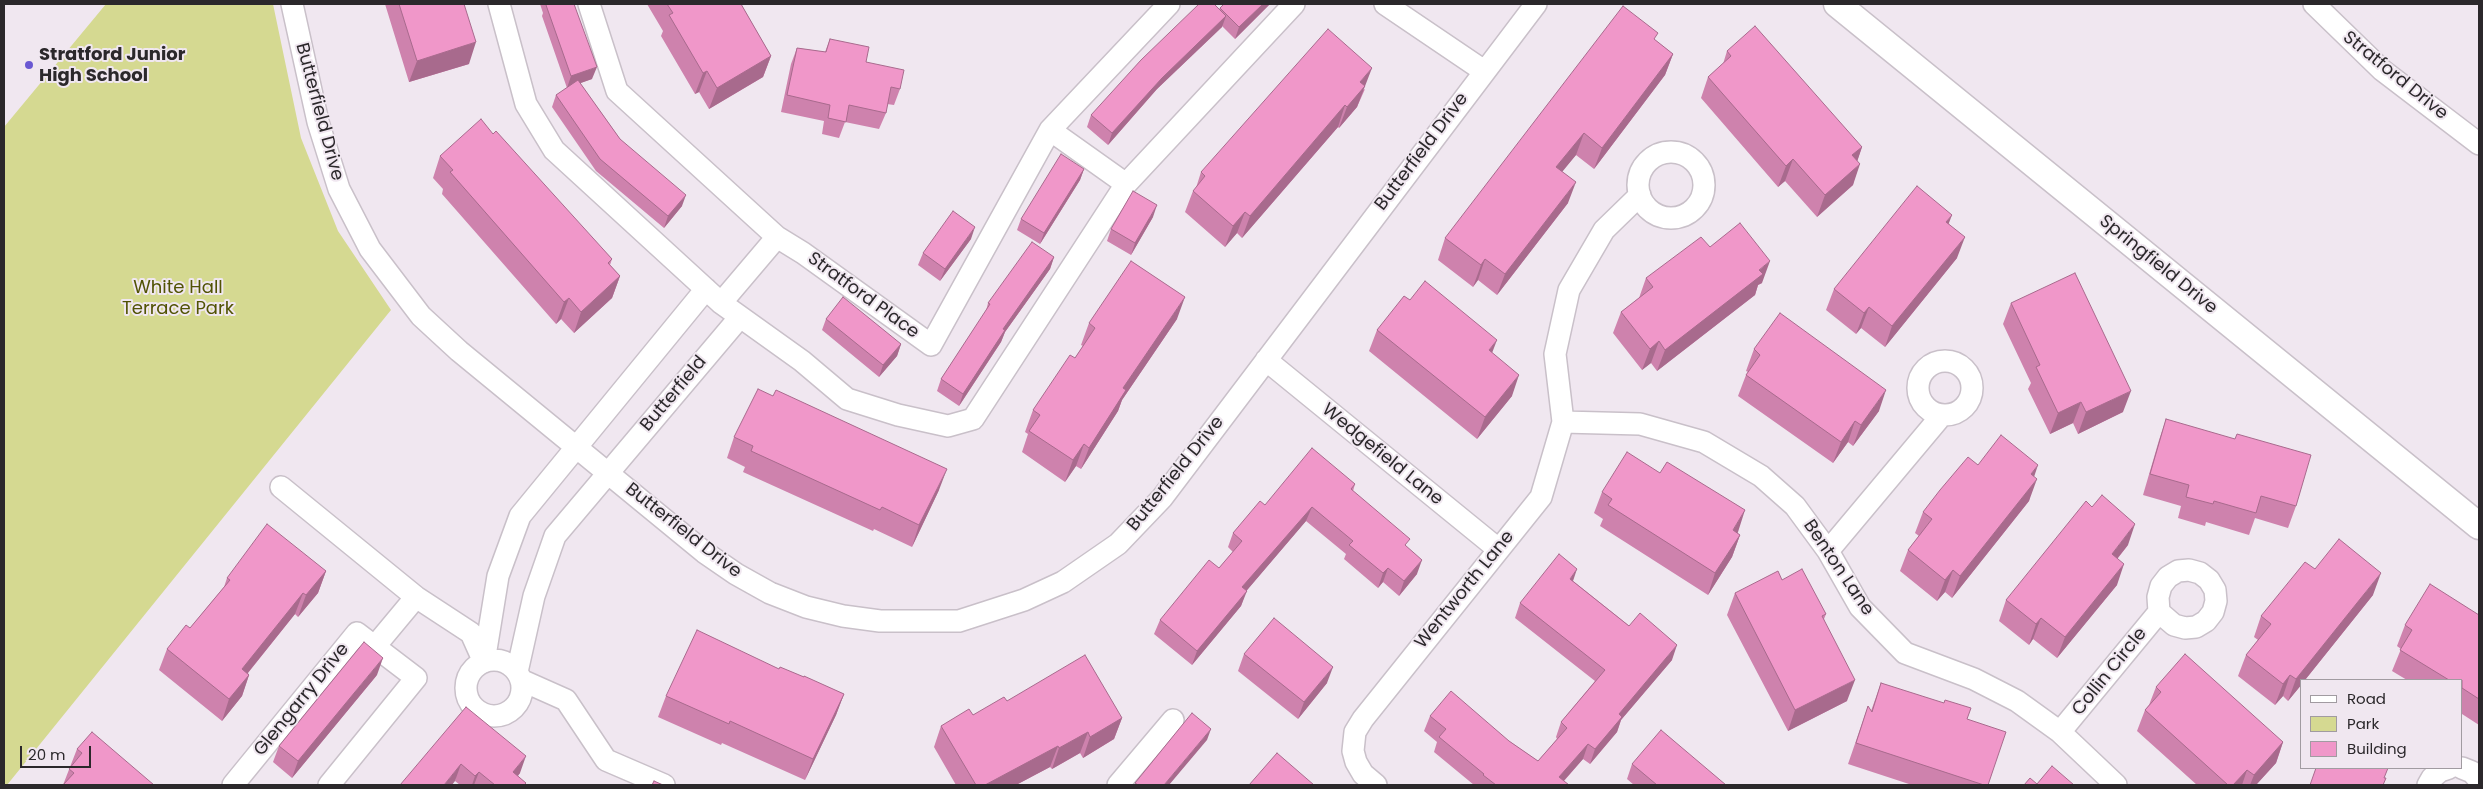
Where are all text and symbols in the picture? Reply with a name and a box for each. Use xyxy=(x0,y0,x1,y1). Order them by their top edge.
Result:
street label: Stratford Drive xyxy=(2338,27,2452,125)
street label: Butterfield Drive xyxy=(290,41,348,183)
place label: Stratford Junior High School xyxy=(39,44,185,86)
marker: Stratford Junior High School xyxy=(23,59,35,71)
street label: Butterfield Drive xyxy=(1371,89,1473,215)
street label: Springfield Drive xyxy=(2095,211,2221,319)
street label: Stratford Place xyxy=(803,248,923,344)
park label: White Hall Terrace Park xyxy=(122,277,234,320)
street label: Butterfield xyxy=(636,352,712,436)
street label: Wedgefield Lane xyxy=(1317,399,1447,511)
street label: Butterfield Drive xyxy=(1123,412,1229,536)
street label: Butterfield Drive xyxy=(621,479,745,583)
street label: Benton Lane xyxy=(1798,516,1878,620)
street label: Wentworth Lane xyxy=(1411,527,1519,653)
street label: Collin Circle xyxy=(2068,624,2152,720)
street label: Glengarry Drive xyxy=(250,639,354,761)
legend xyxy=(2300,679,2463,769)
text: Road xyxy=(2347,688,2386,709)
text: Park xyxy=(2347,713,2379,734)
scale bar xyxy=(22,736,94,768)
text: Building xyxy=(2347,738,2407,759)
text: 20 m xyxy=(28,744,66,765)

